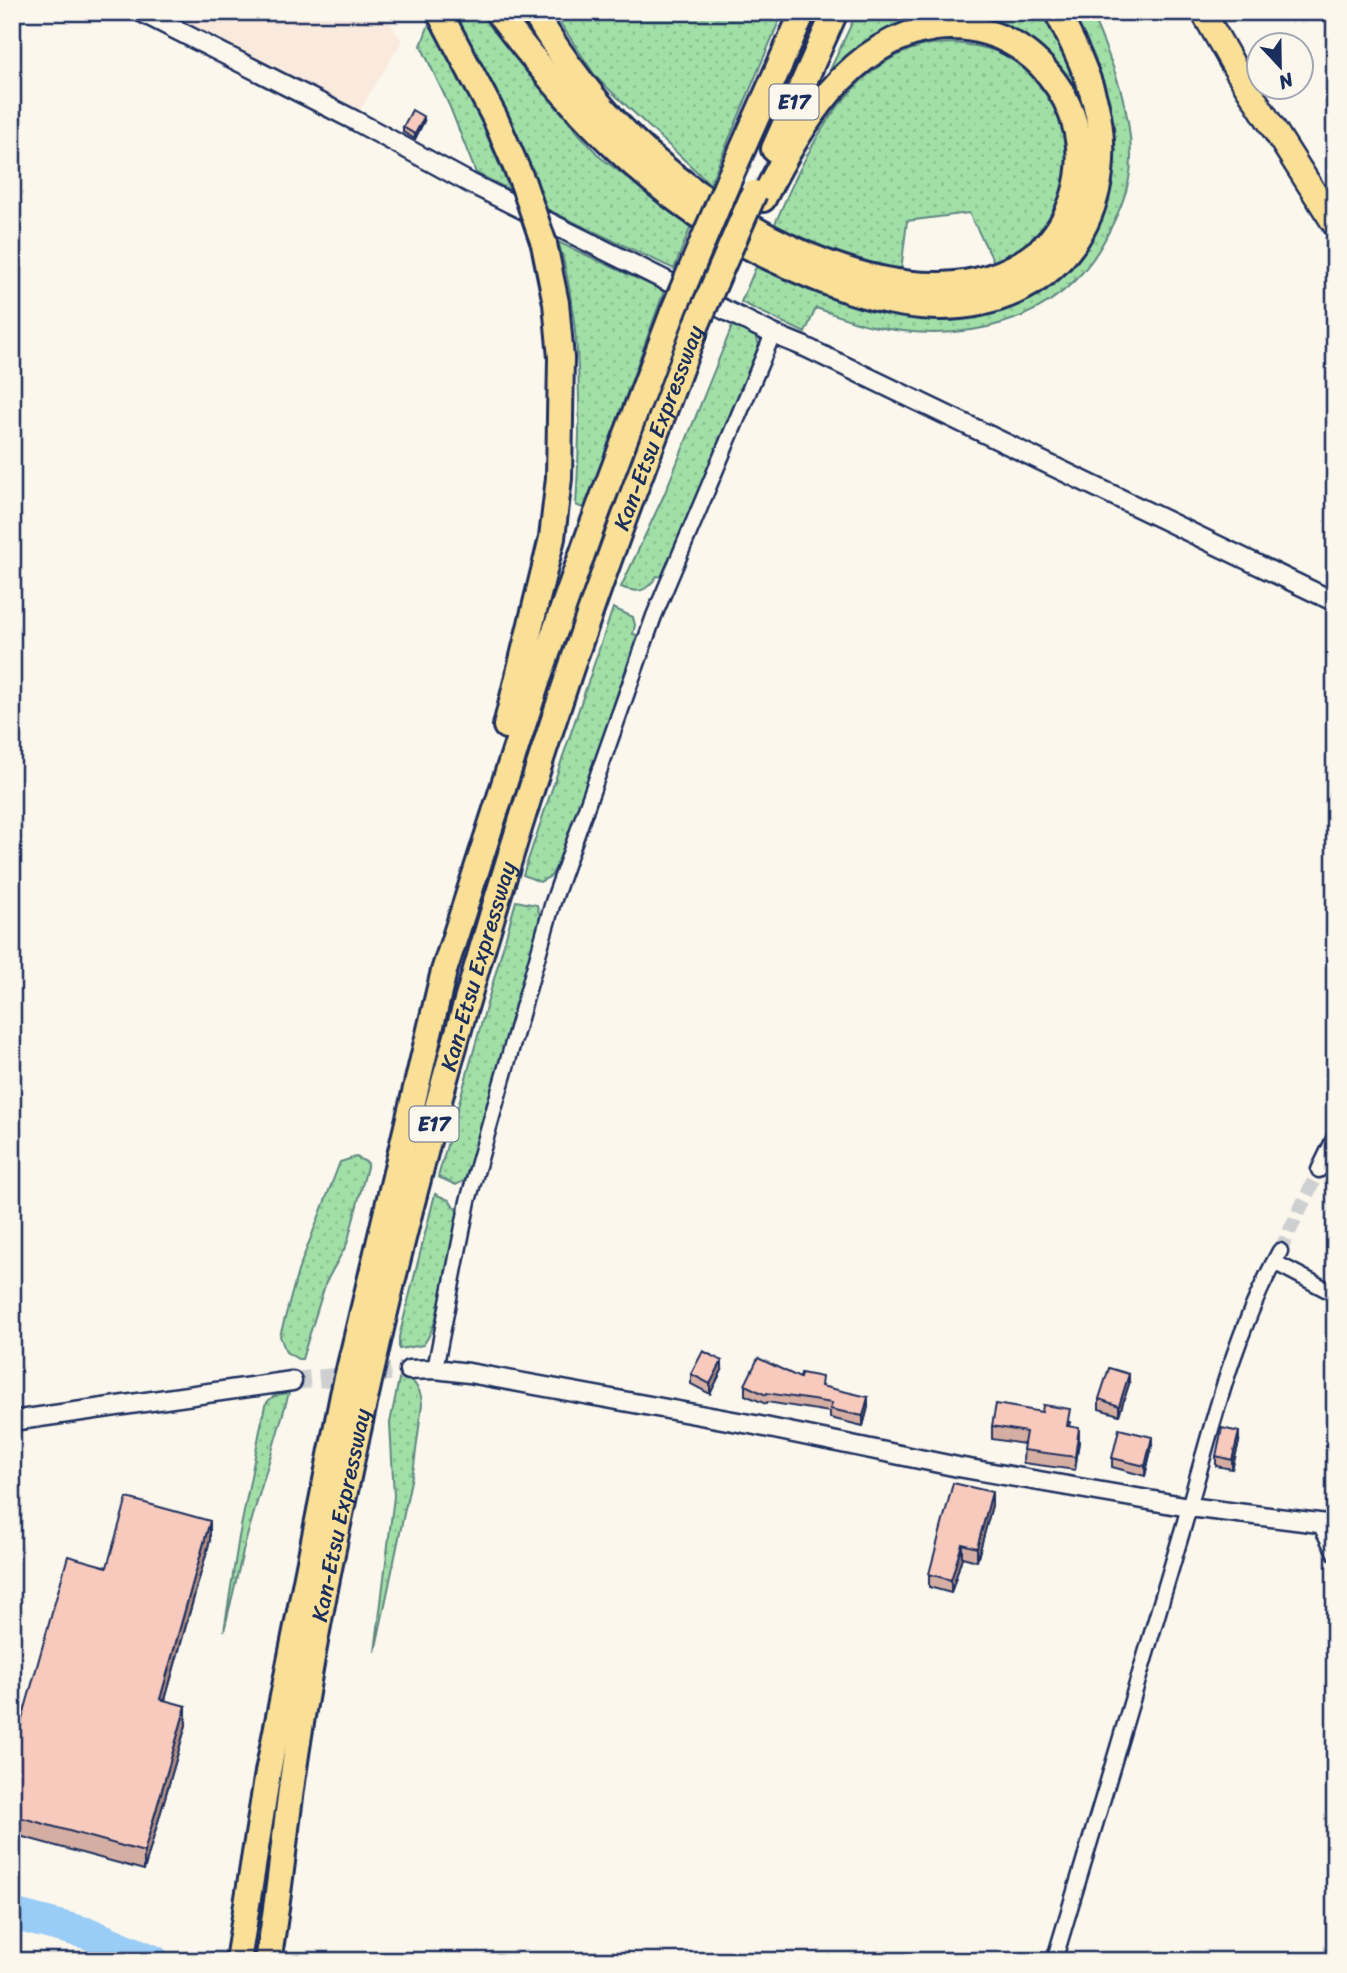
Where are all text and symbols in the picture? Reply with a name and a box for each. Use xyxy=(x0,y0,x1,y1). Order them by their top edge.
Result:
north arrow xyxy=(1246,32,1316,102)
text: N xyxy=(1273,63,1299,99)
road number: E17 xyxy=(770,84,818,119)
street label: Kan-Etsu Expressway xyxy=(601,319,715,536)
street label: Kan-Etsu Expressway xyxy=(428,856,528,1076)
road number: E17 xyxy=(410,1106,458,1142)
street label: Kan-Etsu Expressway xyxy=(299,1404,383,1625)

